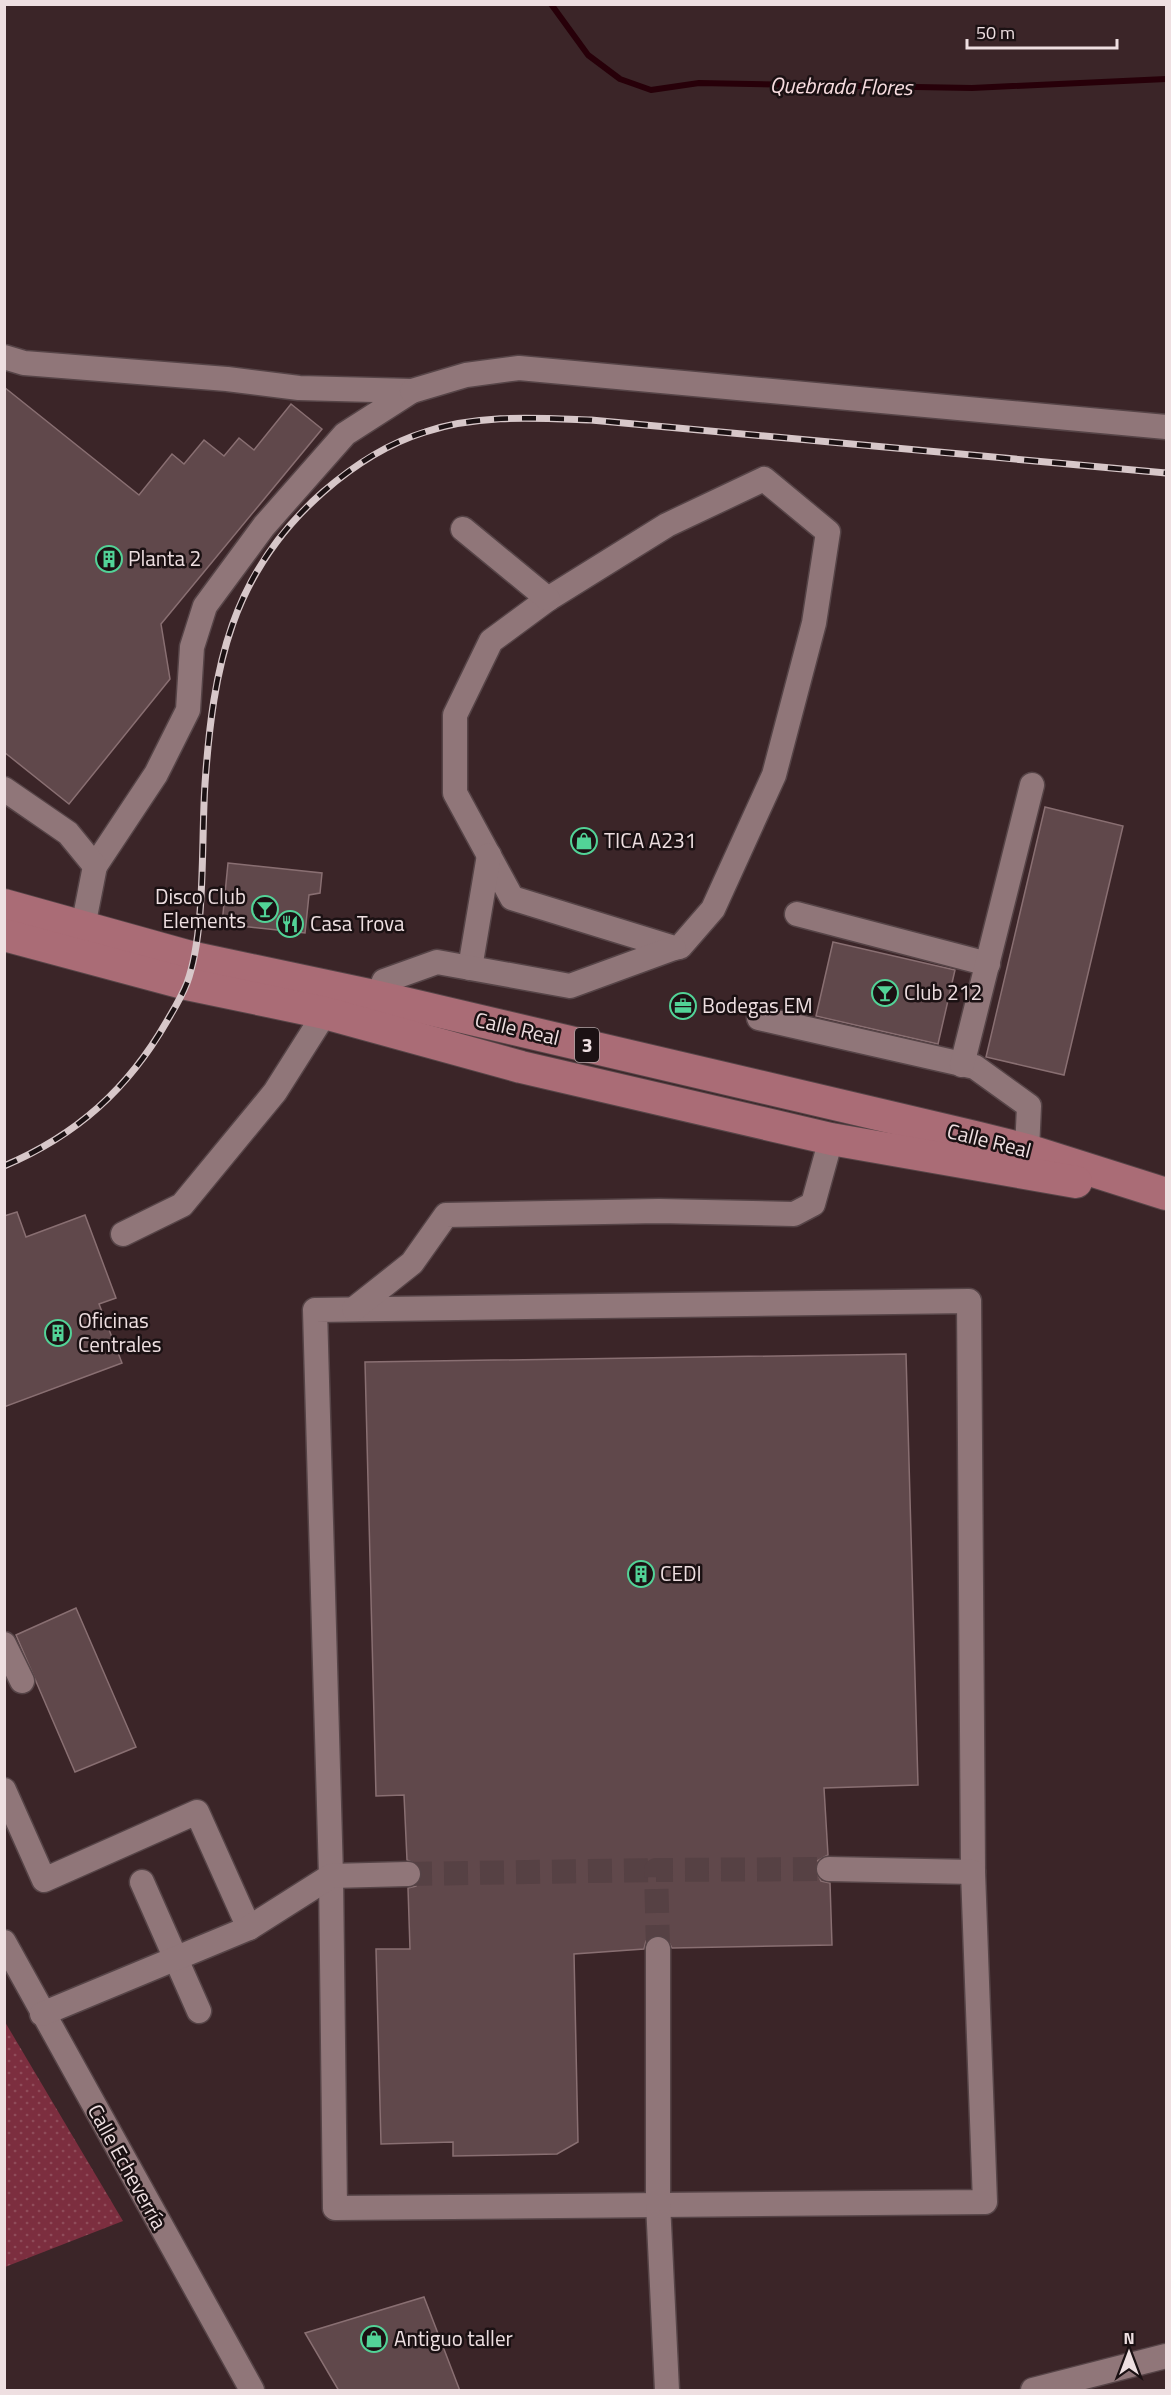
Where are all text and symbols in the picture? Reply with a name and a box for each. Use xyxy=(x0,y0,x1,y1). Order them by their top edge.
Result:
scale bar xyxy=(967,12,1117,50)
text: 50 m xyxy=(976,19,1015,46)
water label: Quebrada Flores xyxy=(769,68,914,104)
place label: Planta 2 xyxy=(128,542,201,574)
building icon: Planta 2 xyxy=(94,544,124,574)
place label: TICA A231 xyxy=(604,824,697,856)
shop icon: TICA A231 xyxy=(569,826,599,856)
place label: Disco Club Elements xyxy=(155,880,246,936)
bar icon: Disco Club Elements xyxy=(250,894,280,924)
place label: Casa Trova xyxy=(310,907,405,939)
restaurant icon: Casa Trova xyxy=(275,909,305,939)
place label: Club 212 xyxy=(904,976,982,1008)
bar icon: Club 212 xyxy=(870,978,900,1008)
place label: Bodegas EM xyxy=(702,989,813,1021)
office icon: Bodegas EM xyxy=(668,991,698,1021)
street label: Calle Real xyxy=(472,1003,563,1053)
road number: 3 xyxy=(575,1028,599,1062)
street label: Calle Real xyxy=(944,1114,1035,1166)
place label: Oficinas Centrales xyxy=(78,1304,161,1360)
building icon: Oficinas Centrales xyxy=(43,1318,73,1348)
place label: CEDI xyxy=(660,1557,702,1589)
building icon: CEDI xyxy=(626,1559,656,1589)
street label: Calle Echeverría xyxy=(80,2098,176,2236)
place label: Antiguo taller xyxy=(394,2322,513,2354)
north arrow xyxy=(1099,2323,1159,2383)
shop icon: Antiguo taller xyxy=(359,2324,389,2354)
text: N xyxy=(1123,2326,1135,2350)

